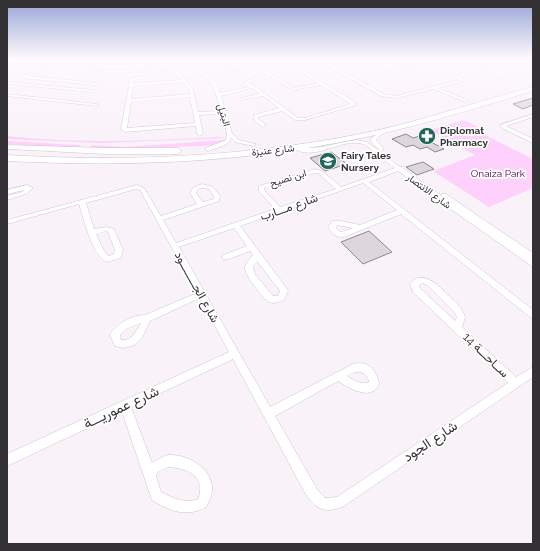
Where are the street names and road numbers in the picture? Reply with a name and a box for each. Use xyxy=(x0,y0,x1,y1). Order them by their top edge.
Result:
street label: البتيل xyxy=(214,102,233,128)
street label: شارع عنيزة xyxy=(251,142,295,159)
street label: ابن نصيح xyxy=(268,167,308,190)
street label: شارع الانتصار xyxy=(403,171,453,212)
street label: شارع مـــارب xyxy=(258,191,320,225)
street label: شارع الجــــــــود xyxy=(170,249,222,326)
street label: ســاحـــة 14 xyxy=(460,330,512,380)
street label: شارع عموريـــة xyxy=(81,383,162,434)
street label: شارع الجود xyxy=(400,417,462,467)

